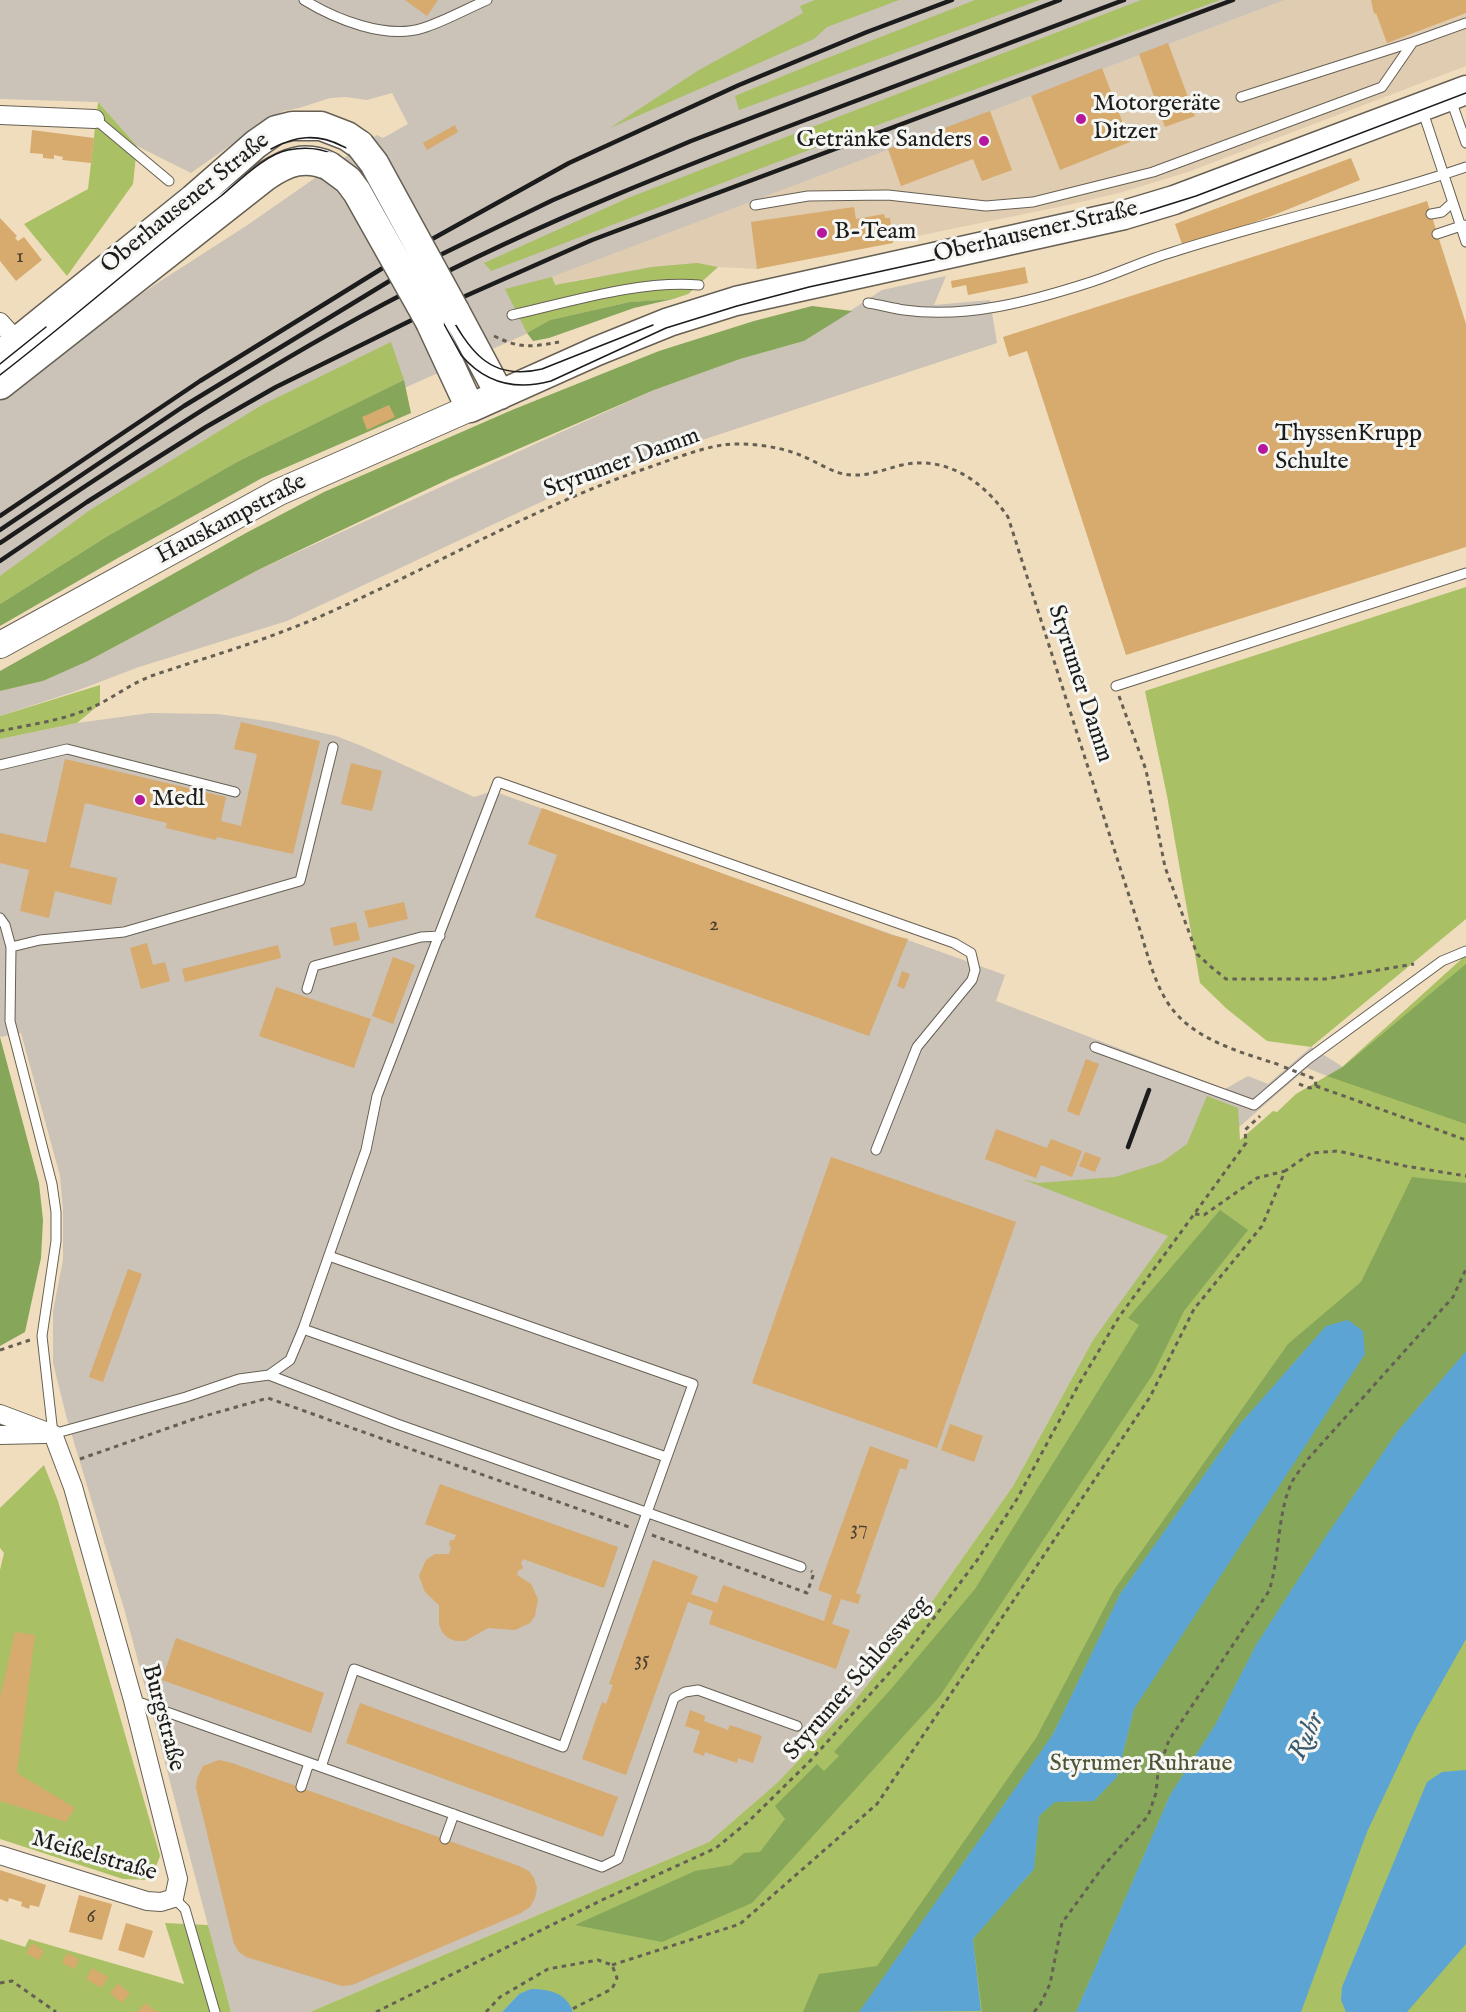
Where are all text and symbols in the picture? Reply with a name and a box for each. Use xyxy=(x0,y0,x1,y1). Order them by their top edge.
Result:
place label: Motorgeräte Ditzer xyxy=(1093,91,1221,147)
marker: Motorgeräte Ditzer xyxy=(1074,112,1088,126)
street label: Oberhausener Straße xyxy=(96,127,276,281)
place label: Getränke Sanders xyxy=(796,127,972,155)
marker: Getränke Sanders xyxy=(977,134,991,148)
street label: Oberhausener Straße xyxy=(931,196,1141,270)
place label: B-Team xyxy=(834,219,916,247)
marker: B-Team xyxy=(815,226,829,240)
house number: 1 xyxy=(16,245,24,271)
place label: ThyssenKrupp Schulte xyxy=(1275,421,1422,477)
street label: Styrumer Damm xyxy=(540,422,704,506)
marker: ThyssenKrupp Schulte xyxy=(1256,442,1270,456)
street label: Hauskampstraße xyxy=(152,468,312,572)
street label: Styrumer Damm xyxy=(1040,602,1118,766)
place label: Medl xyxy=(152,786,205,814)
marker: Medl xyxy=(133,793,147,807)
house number: 2 xyxy=(709,913,719,939)
house number: 37 xyxy=(850,1517,868,1543)
street label: Styrumer Schlossweg xyxy=(779,1591,937,1767)
house number: 35 xyxy=(634,1648,650,1674)
street label: Burgstraße xyxy=(134,1661,190,1775)
water label: Ruhr xyxy=(1284,1708,1332,1766)
park label: Styrumer Ruhraue xyxy=(1049,1751,1233,1779)
street label: Meißelstraße xyxy=(28,1825,160,1889)
house number: 6 xyxy=(87,1905,95,1931)

